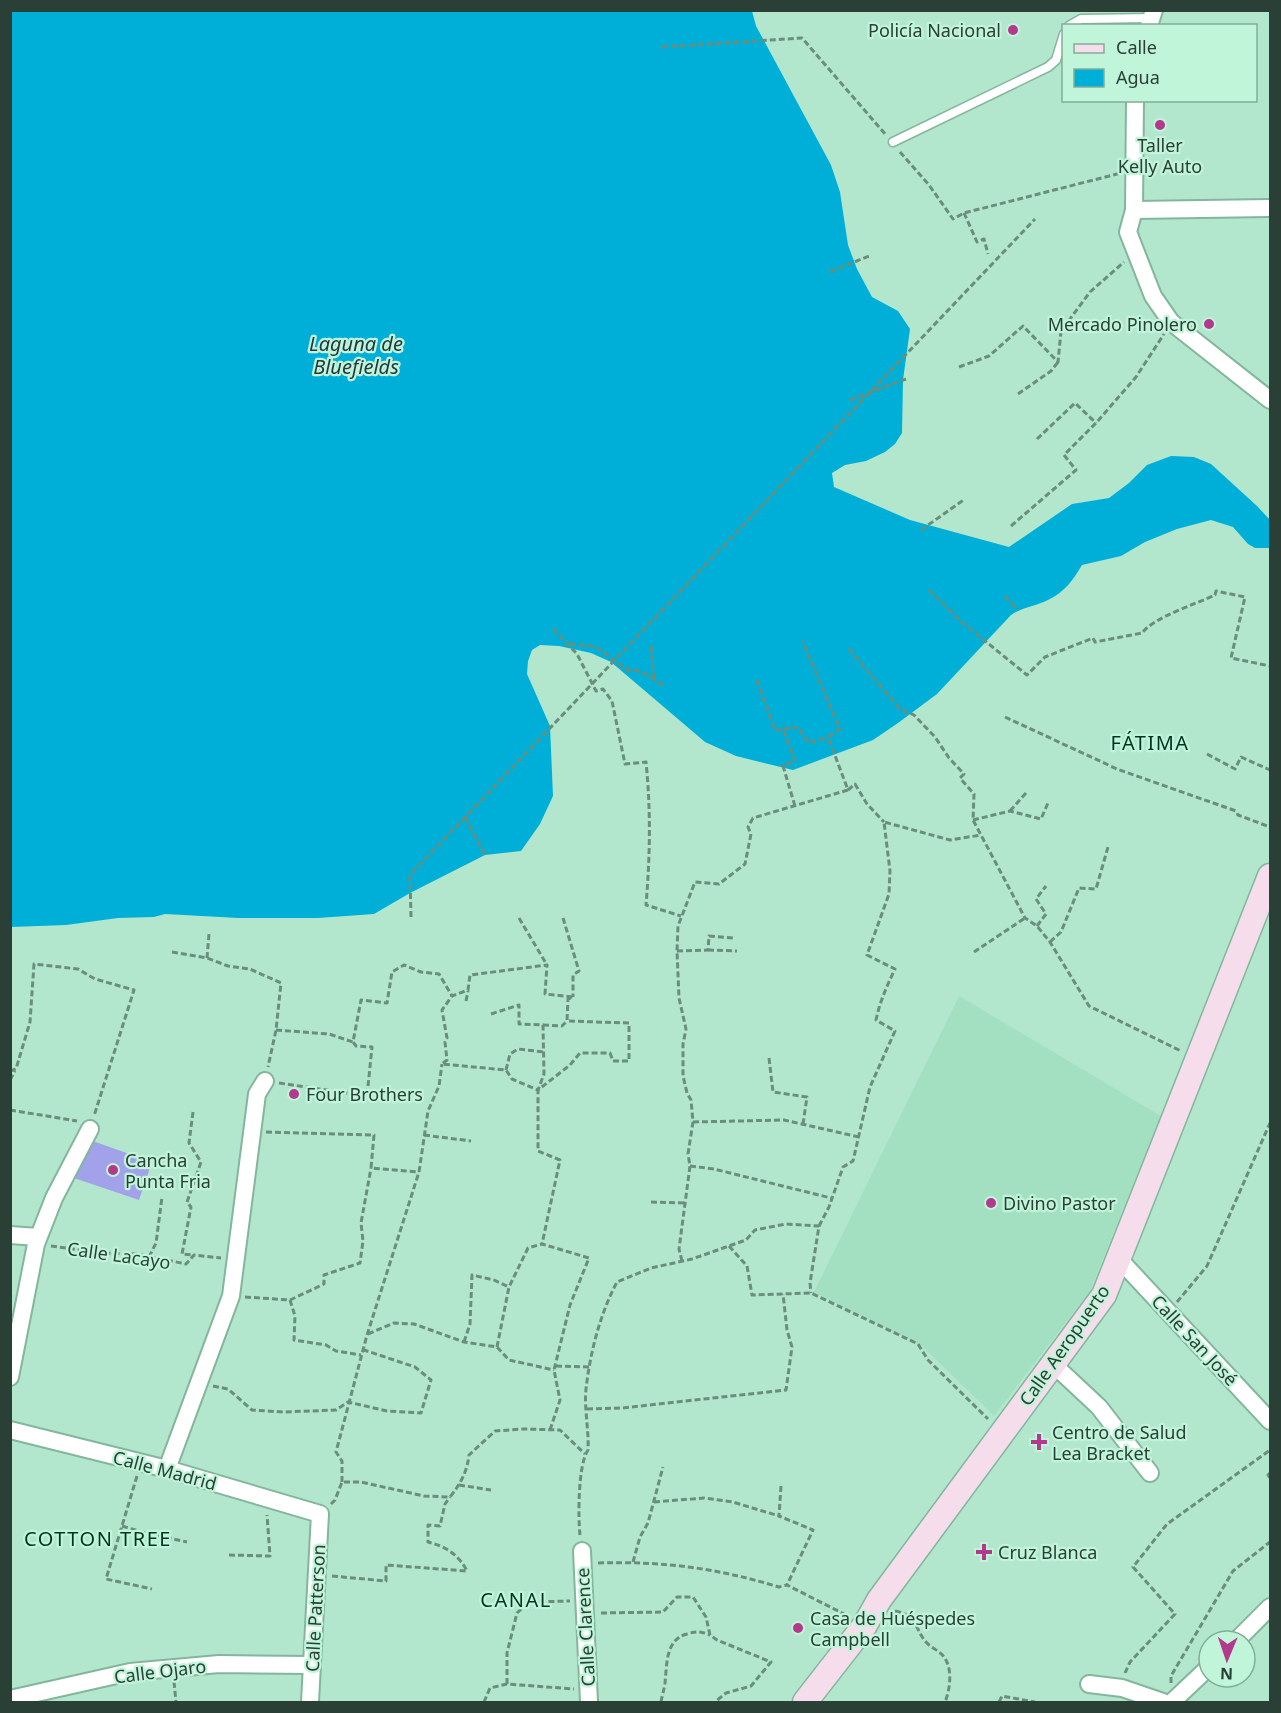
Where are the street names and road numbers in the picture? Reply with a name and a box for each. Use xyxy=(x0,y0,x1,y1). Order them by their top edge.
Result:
street label: Calle Lacayo xyxy=(66,1236,172,1274)
street label: Calle Aeropuerto xyxy=(1013,1280,1115,1410)
street label: Calle San José xyxy=(1147,1289,1243,1391)
street label: Calle Madrid xyxy=(111,1445,219,1495)
street label: Calle Patterson xyxy=(300,1544,330,1672)
street label: Calle Clarence xyxy=(570,1567,600,1687)
street label: Calle Ojaro xyxy=(113,1653,207,1689)

